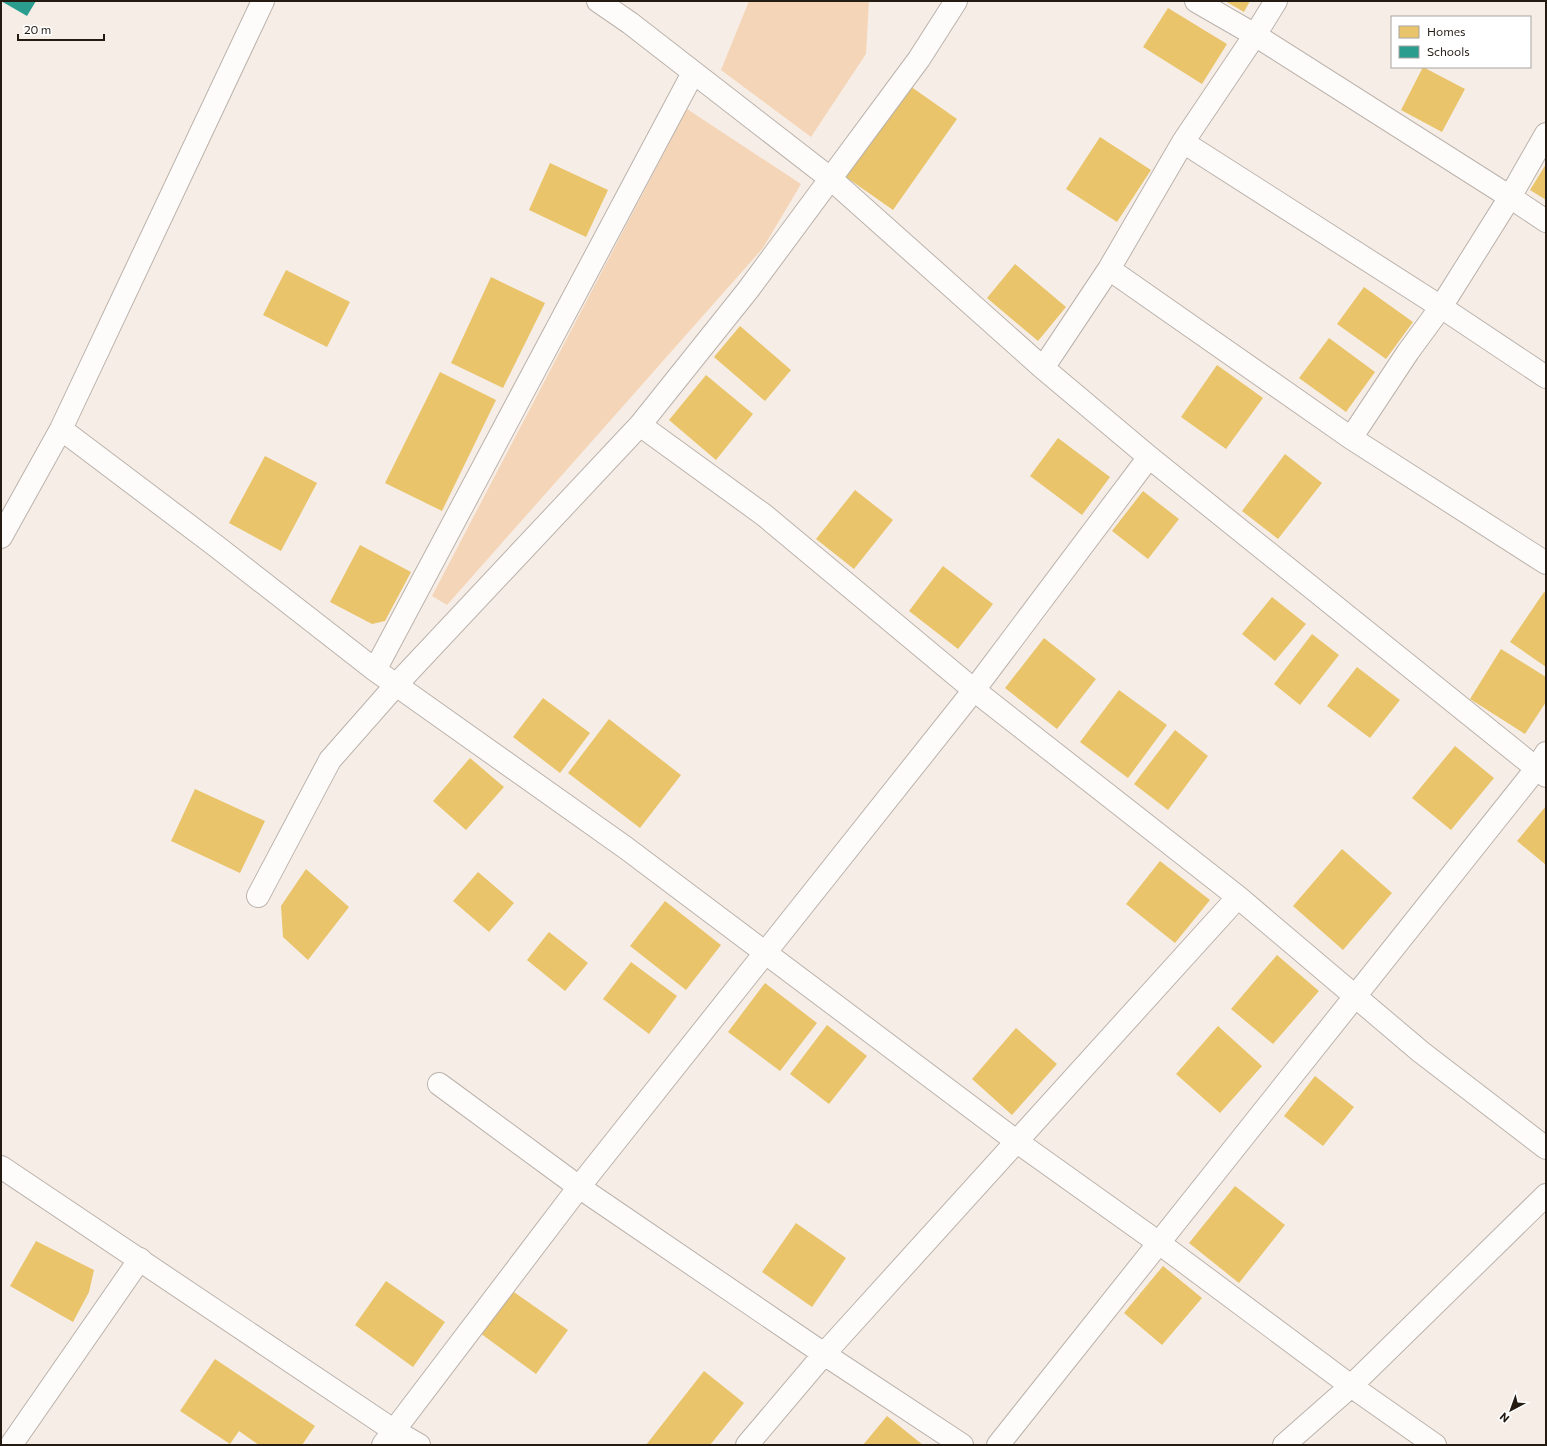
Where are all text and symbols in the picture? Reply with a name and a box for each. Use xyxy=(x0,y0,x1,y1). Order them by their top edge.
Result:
scale bar xyxy=(18,16,104,42)
legend xyxy=(1391,16,1531,68)
text: 20 m xyxy=(24,22,51,36)
text: Homes xyxy=(1427,24,1465,38)
text: Schools xyxy=(1427,44,1470,58)
north arrow xyxy=(1491,1390,1531,1430)
text: N xyxy=(1497,1410,1511,1426)

